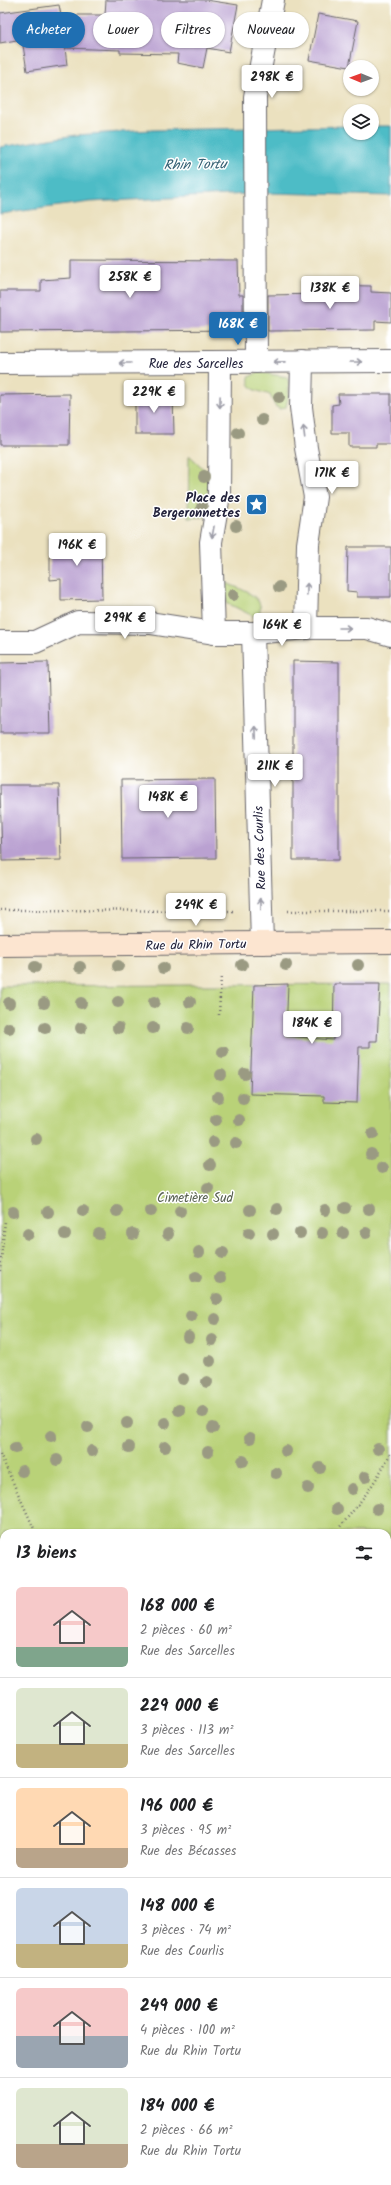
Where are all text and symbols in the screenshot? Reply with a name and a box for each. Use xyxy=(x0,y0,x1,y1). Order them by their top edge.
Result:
chip: Acheter xyxy=(12,12,85,48)
chip: Louer xyxy=(93,12,153,48)
chip: Filtres xyxy=(161,12,225,48)
chip: Nouveau xyxy=(233,12,309,48)
north arrow xyxy=(343,60,379,96)
map controls xyxy=(343,60,379,140)
pin: 298K € xyxy=(239,65,305,99)
text: 298K € xyxy=(251,67,293,88)
button: layers xyxy=(343,104,379,140)
water label: Rhin Tortu xyxy=(163,153,229,177)
pin: 258K € xyxy=(97,265,163,299)
text: 258K € xyxy=(109,267,151,288)
pin: 138K € xyxy=(297,276,363,310)
text: 138K € xyxy=(310,278,350,299)
pin: 168K € xyxy=(205,312,271,346)
text: 168K € xyxy=(218,314,258,335)
street label: Rue des Sarcelles xyxy=(149,354,244,375)
one-way arrow xyxy=(273,358,286,366)
one-way arrow xyxy=(349,358,362,365)
one-way arrow xyxy=(119,359,132,367)
pin: 229K € xyxy=(121,380,187,414)
text: 229K € xyxy=(133,382,175,403)
one-way arrow xyxy=(216,395,224,408)
one-way arrow xyxy=(300,426,308,439)
pin: 171K € xyxy=(299,461,365,495)
text: 171K € xyxy=(314,463,350,484)
place label: Place des Bergeronnettes xyxy=(153,488,240,524)
place icon: Place des Bergeronnettes xyxy=(243,491,269,517)
one-way arrow xyxy=(209,525,217,538)
pin: 196K € xyxy=(44,533,110,567)
text: 196K € xyxy=(58,535,96,556)
one-way arrow xyxy=(303,583,311,596)
pin: 299K € xyxy=(92,606,158,640)
text: 299K € xyxy=(104,608,146,629)
pin: 164K € xyxy=(249,613,315,647)
text: 164K € xyxy=(262,615,302,636)
one-way arrow xyxy=(338,624,351,632)
one-way arrow xyxy=(252,726,260,739)
pin: 211K € xyxy=(242,754,308,788)
text: 211K € xyxy=(257,756,293,777)
pin: 148K € xyxy=(135,785,201,819)
text: 148K € xyxy=(148,787,188,808)
street label: Rue des Courlis xyxy=(249,805,272,890)
pin: 249K € xyxy=(163,893,229,927)
text: 249K € xyxy=(175,895,217,916)
one-way arrow xyxy=(257,898,265,911)
street label: Rue du Rhin Tortu xyxy=(145,934,247,957)
pin: 184K € xyxy=(279,1011,345,1045)
text: 184K € xyxy=(292,1013,332,1034)
park label: Cimetière Sud xyxy=(157,1188,233,1209)
text: 13 biens xyxy=(16,1540,77,1567)
icon: filters xyxy=(353,1542,375,1564)
text: 168 000 € xyxy=(140,1593,214,1620)
icon: home xyxy=(48,1603,96,1651)
text: 2 pièces · 60 m² xyxy=(140,1620,232,1641)
text: Rue des Sarcelles xyxy=(140,1641,235,1662)
text: 229 000 € xyxy=(140,1693,218,1720)
icon: home xyxy=(48,1704,96,1752)
text: 3 pièces · 113 m² xyxy=(140,1720,233,1741)
text: Rue des Sarcelles xyxy=(140,1741,235,1762)
text: 196 000 € xyxy=(140,1793,213,1820)
icon: home xyxy=(48,1804,96,1852)
text: 3 pièces · 95 m² xyxy=(140,1820,231,1841)
text: Rue des Bécasses xyxy=(140,1841,236,1862)
text: 148 000 € xyxy=(140,1893,214,1920)
icon: home xyxy=(48,1904,96,1952)
text: 3 pièces · 74 m² xyxy=(140,1920,231,1941)
text: Rue des Courlis xyxy=(140,1941,224,1962)
text: 249 000 € xyxy=(140,1993,218,2020)
icon: home xyxy=(48,2004,96,2052)
text: 4 pièces · 100 m² xyxy=(140,2020,235,2041)
text: Rue du Rhin Tortu xyxy=(140,2041,241,2062)
text: 184 000 € xyxy=(140,2093,214,2120)
icon: home xyxy=(48,2104,96,2152)
text: 2 pièces · 66 m² xyxy=(140,2120,232,2141)
text: Rue du Rhin Tortu xyxy=(140,2141,241,2162)

